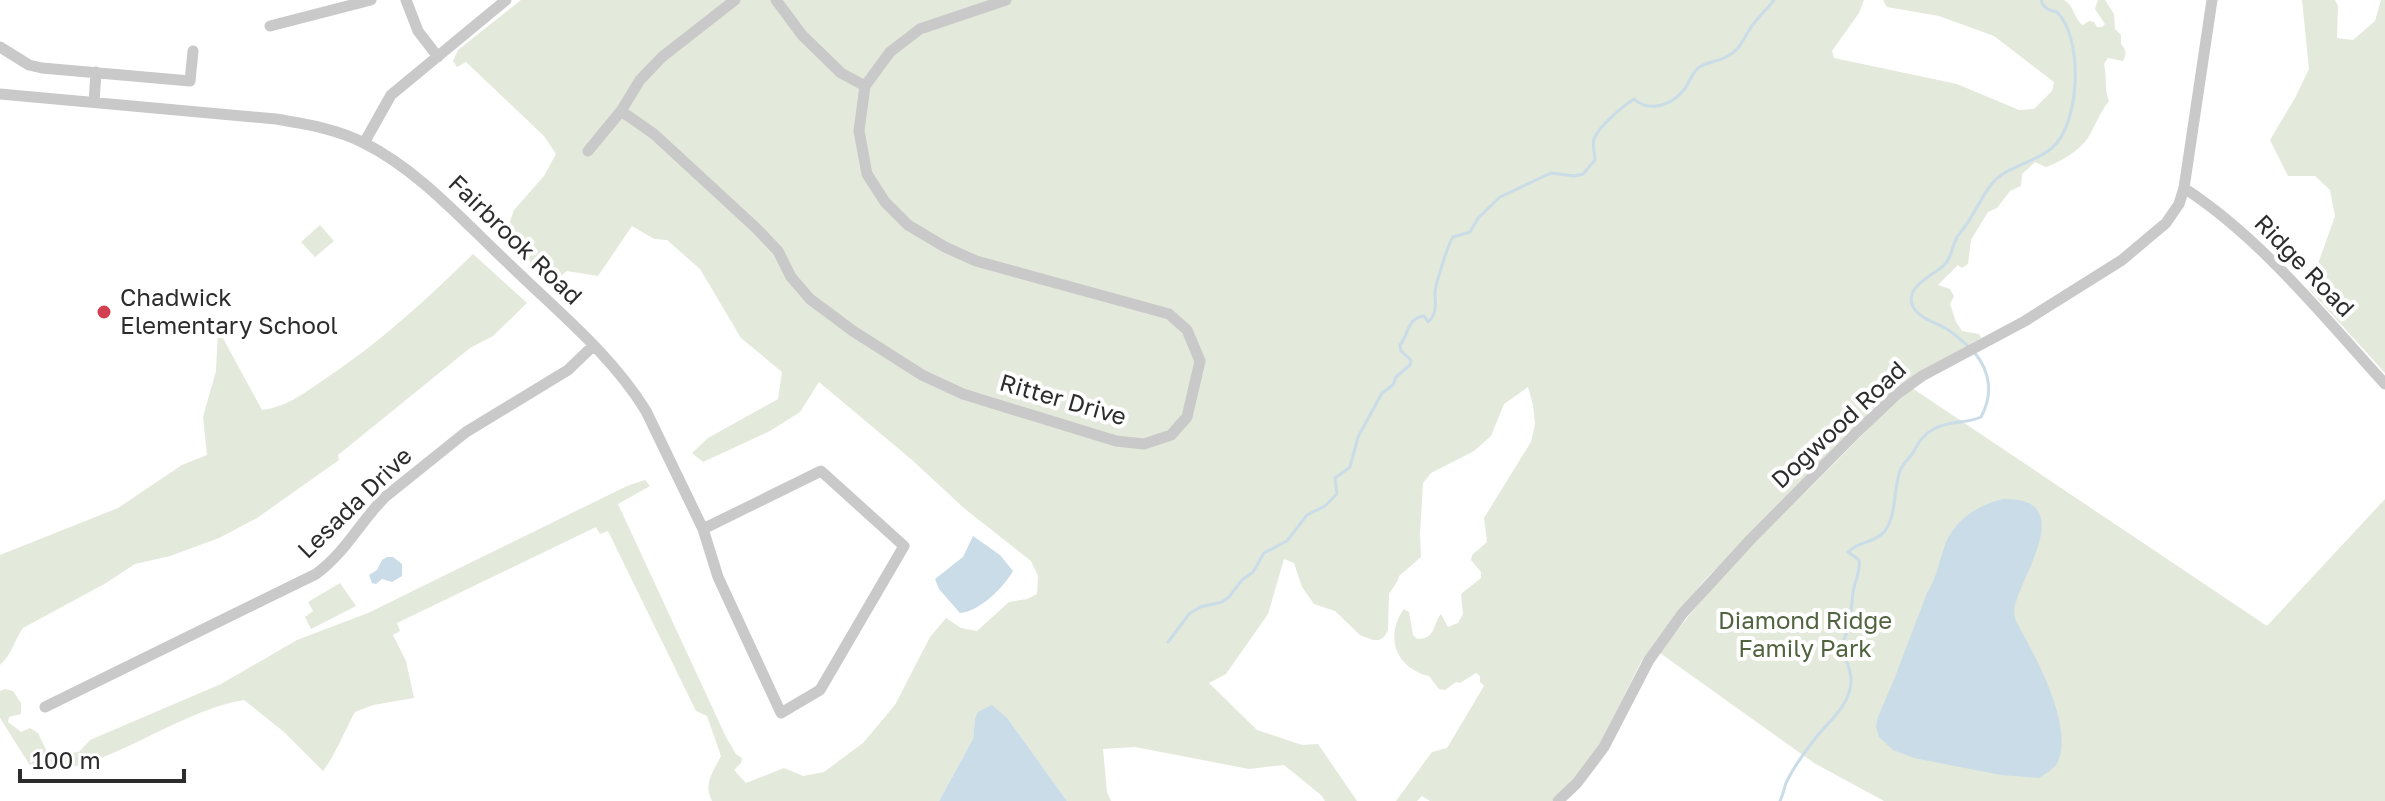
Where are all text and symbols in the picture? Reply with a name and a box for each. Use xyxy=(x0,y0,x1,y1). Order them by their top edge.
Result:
street label: Fairbrook Road xyxy=(443,168,589,310)
street label: Ridge Road xyxy=(2249,208,2361,322)
place label: Chadwick Elementary School xyxy=(120,282,338,339)
marker: Chadwick Elementary School xyxy=(95,303,113,321)
street label: Dogwood Road xyxy=(1765,354,1911,494)
street label: Ritter Drive xyxy=(997,367,1130,430)
street label: Lesada Drive xyxy=(291,440,417,564)
park label: Diamond Ridge Family Park xyxy=(1718,605,1892,662)
scale bar xyxy=(20,733,184,783)
text: 100 m xyxy=(32,745,101,774)

